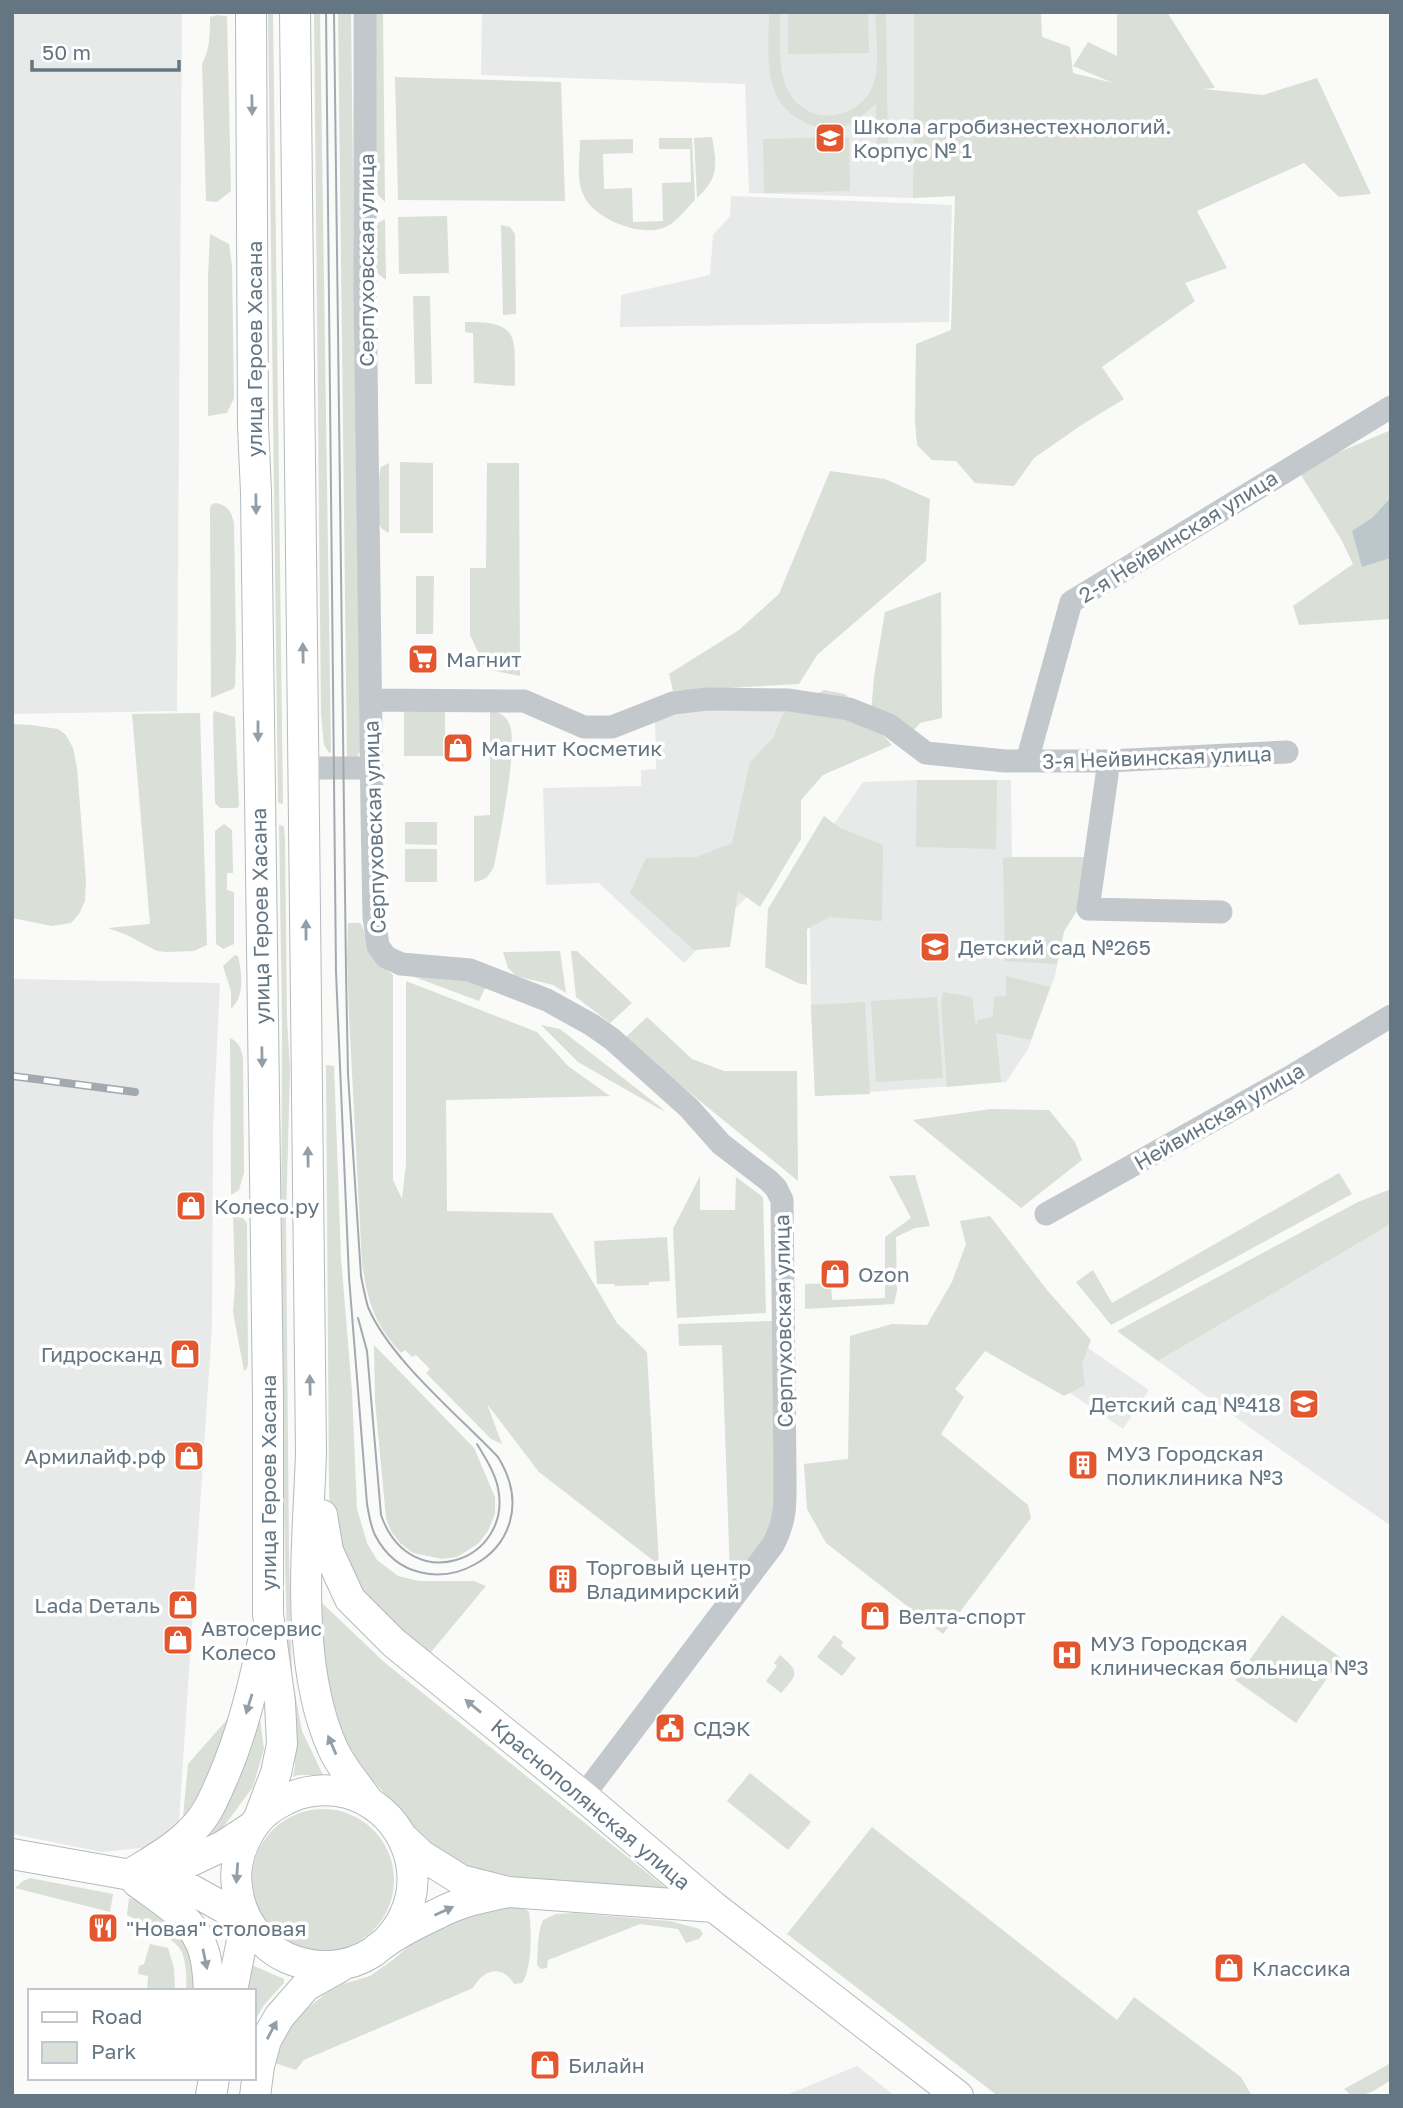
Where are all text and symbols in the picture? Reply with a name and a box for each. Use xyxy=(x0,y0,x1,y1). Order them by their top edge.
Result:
scale bar xyxy=(32,28,178,72)
text: 50 m xyxy=(42,39,91,65)
one-way arrow xyxy=(246,94,258,116)
place label: Школа агробизнестехнологий. Корпус № 1 xyxy=(853,113,1172,163)
school or university icon: Школа агробизнестехнологий. Корпус № 1 xyxy=(813,121,847,155)
street label: Серпуховская улица xyxy=(353,153,379,367)
street label: улица Героев Хасана xyxy=(241,241,267,457)
street label: 2-я Нейвинская улица xyxy=(1074,464,1282,608)
one-way arrow xyxy=(250,493,262,515)
one-way arrow xyxy=(297,642,308,664)
supermarket icon: Магнит xyxy=(406,642,440,676)
place label: Магнит xyxy=(446,646,522,672)
street label: Серпуховская улица xyxy=(357,720,391,934)
one-way arrow xyxy=(253,721,264,743)
shop icon: Магнит Косметик xyxy=(441,731,475,765)
place label: Магнит Косметик xyxy=(481,735,662,761)
street label: 3-я Нейвинская улица xyxy=(1042,740,1272,774)
street label: улица Героев Хасана xyxy=(245,807,275,1025)
one-way arrow xyxy=(300,918,311,940)
school or university icon: Детский сад №265 xyxy=(918,930,952,964)
place label: Детский сад №265 xyxy=(958,934,1151,960)
one-way arrow xyxy=(256,1046,268,1068)
street label: Нейвинская улица xyxy=(1129,1057,1309,1175)
one-way arrow xyxy=(302,1146,313,1168)
shop icon: Колесо.ру xyxy=(174,1189,208,1223)
place label: Колесо.ру xyxy=(214,1193,320,1219)
street label: Серпуховская улица xyxy=(768,1214,798,1428)
shop icon: Ozon xyxy=(818,1257,852,1291)
place label: Ozon xyxy=(858,1261,910,1287)
shop icon: Гидросканд xyxy=(168,1337,202,1371)
place label: Гидросканд xyxy=(41,1341,162,1367)
one-way arrow xyxy=(304,1373,315,1395)
street label: улица Героев Хасана xyxy=(255,1375,281,1591)
school or university icon: Детский сад №418 xyxy=(1287,1387,1321,1421)
place label: Детский сад №418 xyxy=(1089,1391,1281,1417)
shop icon: Армилайф.рф xyxy=(172,1439,206,1473)
place label: МУЗ Городская поликлиника №3 xyxy=(1106,1440,1284,1490)
place label: Армилайф.рф xyxy=(24,1443,166,1469)
building icon: МУЗ Городская поликлиника №3 xyxy=(1066,1448,1100,1482)
place label: Торговый центр Владимирский xyxy=(586,1554,751,1604)
building icon: Торговый центр Владимирский xyxy=(546,1562,580,1596)
shop icon: Lada Dеталь xyxy=(166,1588,200,1622)
place label: Lada Dеталь xyxy=(34,1592,160,1618)
shop icon: Велта-спорт xyxy=(858,1599,892,1633)
place label: Велта-спорт xyxy=(898,1603,1026,1629)
place label: Автосервис Колесо xyxy=(201,1615,322,1665)
shop icon: Автосервис Колесо xyxy=(161,1623,195,1657)
place label: МУЗ Городская клиническая больница №3 xyxy=(1090,1630,1369,1680)
hospital icon: МУЗ Городская клиническая больница №3 xyxy=(1050,1638,1084,1672)
one-way arrow xyxy=(243,1694,253,1715)
one-way arrow xyxy=(464,1699,482,1714)
public building icon: СДЭК xyxy=(653,1711,687,1745)
street label: Краснополянская улица xyxy=(486,1713,696,1895)
place label: СДЭК xyxy=(693,1715,751,1741)
one-way arrow xyxy=(327,1734,338,1755)
one-way arrow xyxy=(231,1862,242,1884)
one-way arrow xyxy=(434,1905,455,1916)
restaurant icon: "Новая" столовая xyxy=(86,1911,120,1945)
place label: "Новая" столовая xyxy=(126,1915,306,1941)
one-way arrow xyxy=(200,1948,211,1970)
shop icon: Классика xyxy=(1212,1951,1246,1985)
place label: Классика xyxy=(1252,1955,1351,1981)
legend xyxy=(28,1989,256,2080)
text: Road xyxy=(91,2003,142,2029)
one-way arrow xyxy=(266,2020,278,2040)
text: Park xyxy=(91,2038,137,2064)
shop icon: Билайн xyxy=(528,2048,562,2082)
place label: Билайн xyxy=(568,2052,645,2078)

